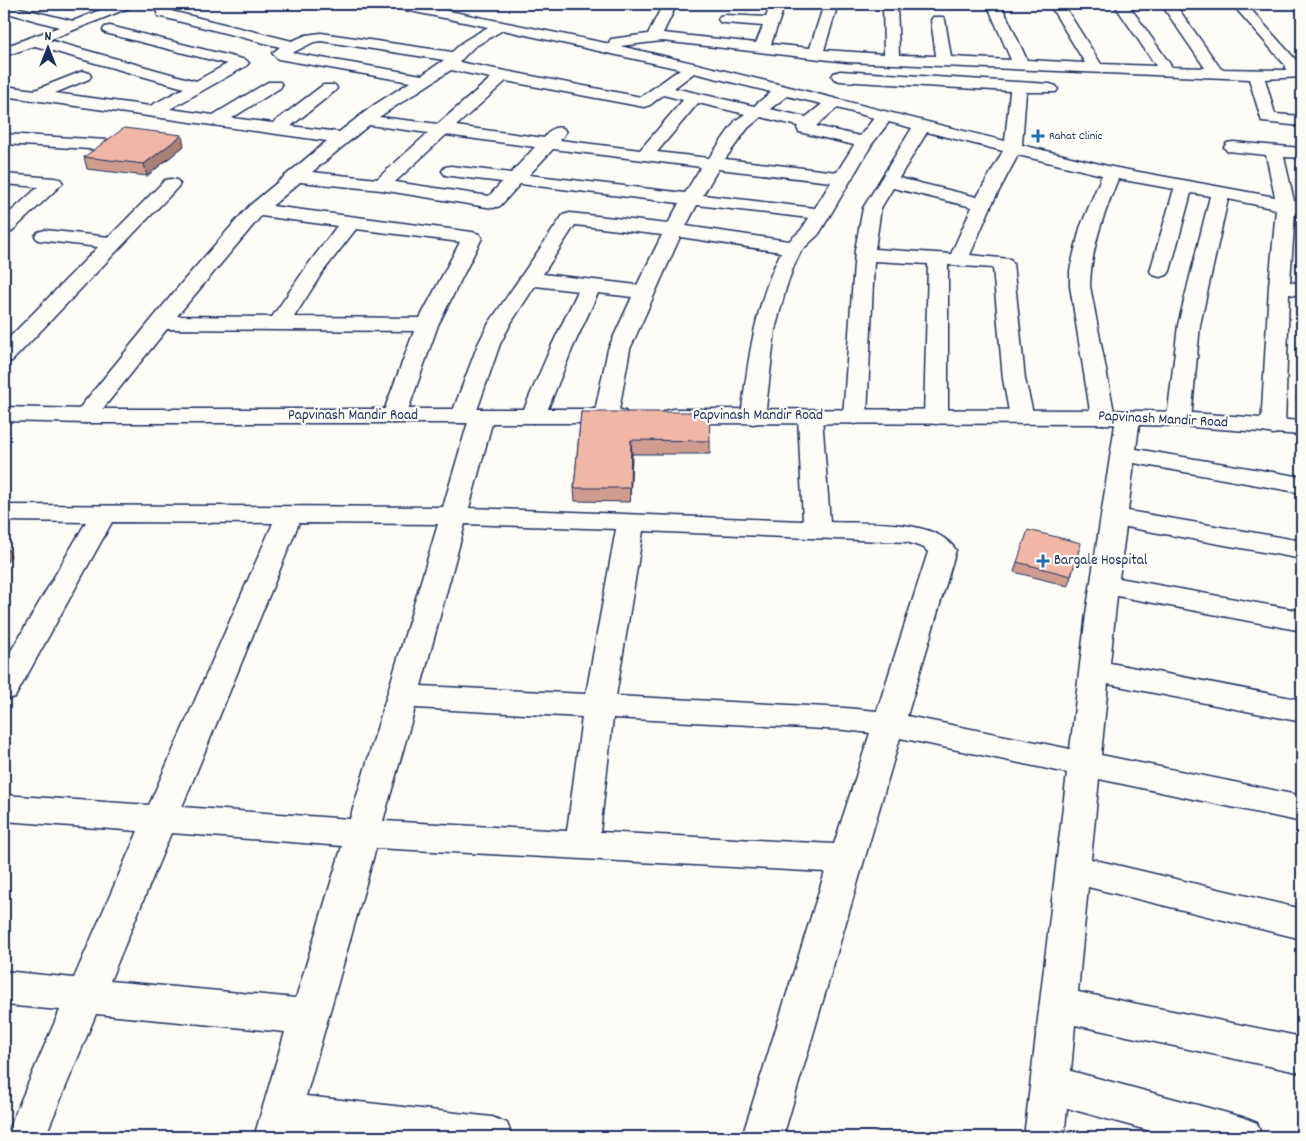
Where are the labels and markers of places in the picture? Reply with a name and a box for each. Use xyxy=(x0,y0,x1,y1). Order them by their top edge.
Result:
place label: Rahat Clinic xyxy=(1049,128,1102,145)
marker: Rahat Clinic xyxy=(1031,129,1045,143)
place label: Bargale Hospital xyxy=(1054,550,1148,572)
marker: Bargale Hospital xyxy=(1036,554,1050,568)

